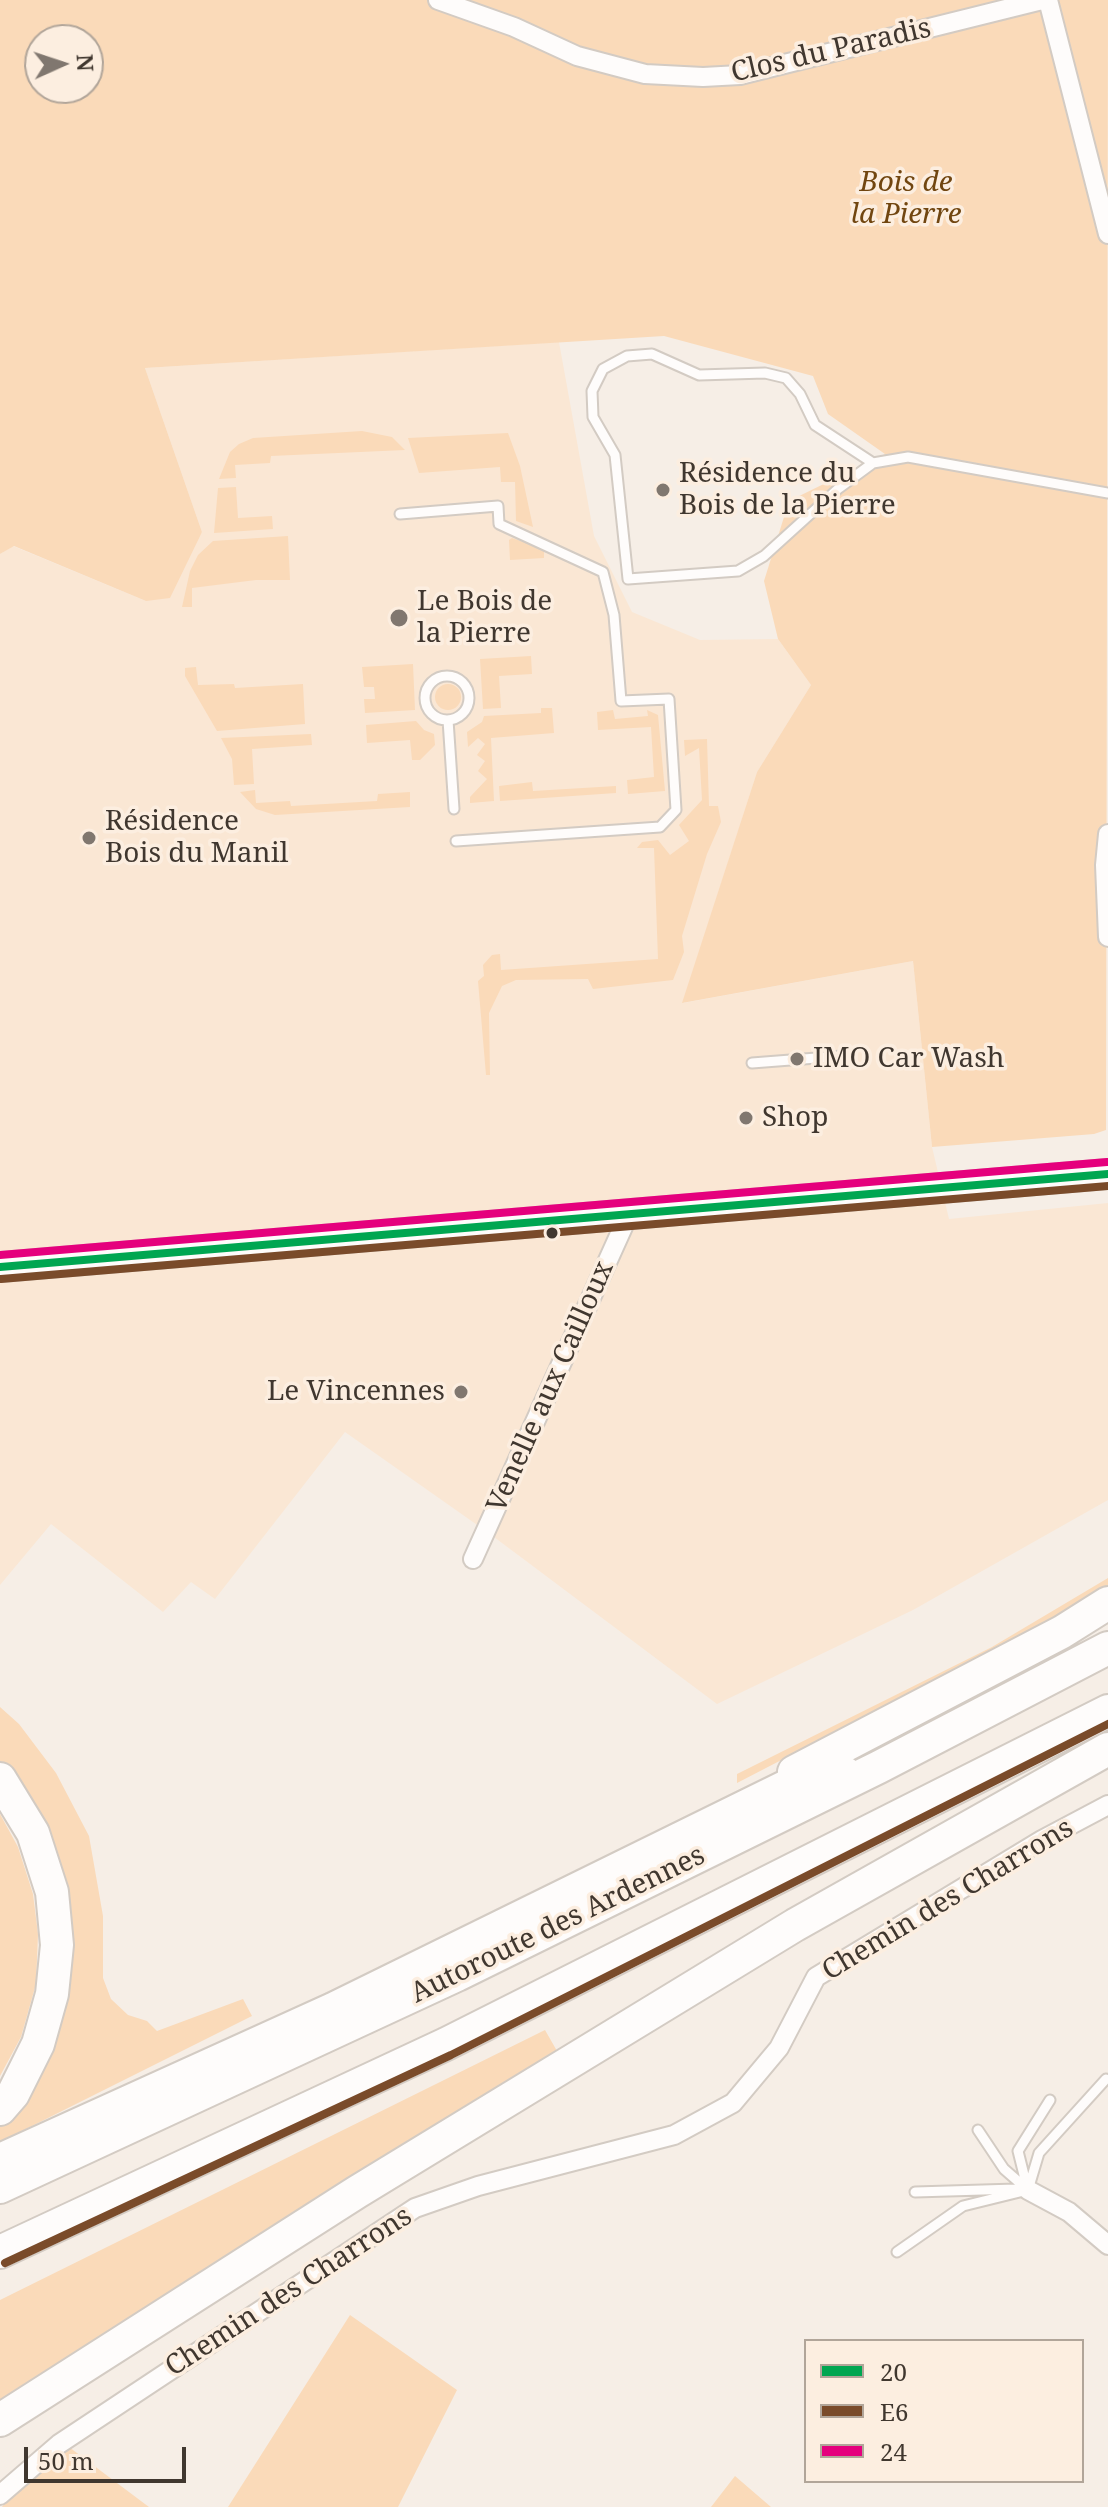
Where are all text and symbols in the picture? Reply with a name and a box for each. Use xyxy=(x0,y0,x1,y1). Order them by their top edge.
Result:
street label: Clos du Paradis xyxy=(728,12,934,90)
north arrow xyxy=(24,24,104,104)
text: N xyxy=(71,53,101,72)
park label: Bois de la Pierre xyxy=(850,166,962,232)
place label: Résidence du Bois de la Pierre xyxy=(679,457,896,523)
marker: Résidence du Bois de la Pierre xyxy=(654,481,672,499)
place label: Le Bois de la Pierre xyxy=(417,585,552,651)
marker: Le Bois de la Pierre xyxy=(388,607,410,629)
place label: Résidence Bois du Manil xyxy=(105,805,288,871)
marker: Résidence Bois du Manil xyxy=(80,829,98,847)
place label: IMO Car Wash xyxy=(813,1042,1005,1076)
marker: IMO Car Wash xyxy=(788,1050,806,1068)
place label: Shop xyxy=(762,1101,828,1135)
marker: Shop xyxy=(737,1109,755,1127)
unlabelled marker xyxy=(544,1225,560,1241)
street label: Venelle aux Cailloux xyxy=(480,1256,622,1518)
place label: Le Vincennes xyxy=(267,1375,445,1409)
marker: Le Vincennes xyxy=(452,1383,470,1401)
street label: Chemin des Charrons xyxy=(816,1812,1080,1988)
street label: Autoroute des Ardennes xyxy=(405,1839,711,2011)
street label: Chemin des Charrons xyxy=(160,2200,418,2384)
legend xyxy=(804,2339,1084,2483)
text: 20 xyxy=(880,2355,907,2388)
text: E6 xyxy=(880,2395,908,2428)
scale bar xyxy=(28,2431,190,2481)
text: 24 xyxy=(880,2435,907,2468)
text: 50 m xyxy=(38,2444,94,2477)

